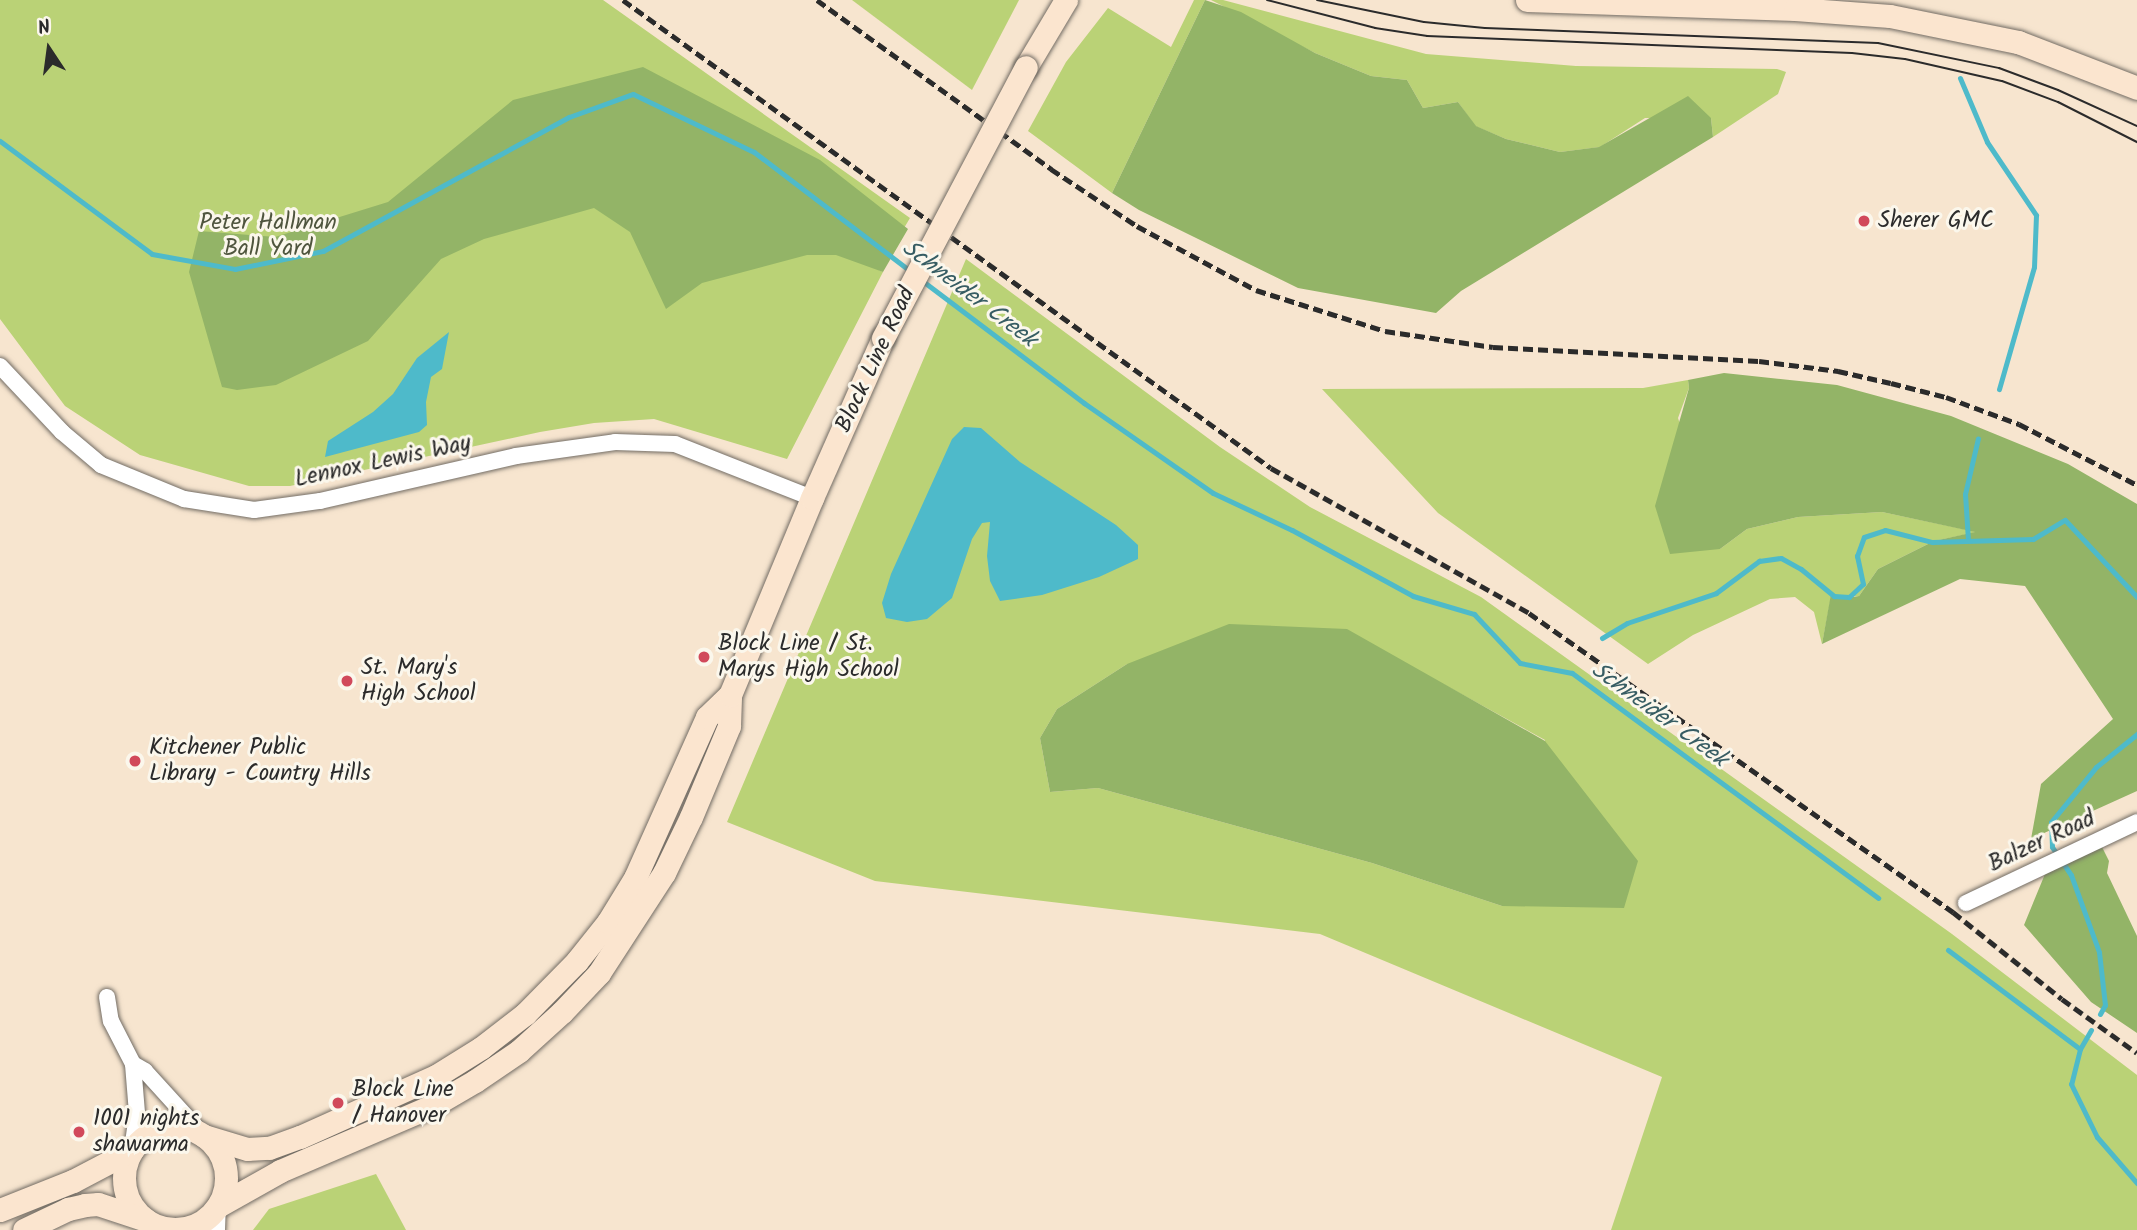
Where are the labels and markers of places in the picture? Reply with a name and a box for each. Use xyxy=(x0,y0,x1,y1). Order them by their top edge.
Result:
place label: Sherer GMC xyxy=(1878,207,1994,235)
marker: Sherer GMC xyxy=(1856,213,1872,229)
place label: Block Line / St. Marys High School xyxy=(718,630,899,684)
marker: Block Line / St. Marys High School xyxy=(696,649,712,665)
place label: St. Mary's High School xyxy=(361,654,476,708)
marker: St. Mary's High School xyxy=(339,673,355,689)
place label: Kitchener Public Library - Country Hills xyxy=(149,734,371,788)
marker: Kitchener Public Library - Country Hills xyxy=(127,753,143,769)
place label: Block Line / Hanover xyxy=(352,1076,454,1130)
marker: Block Line / Hanover xyxy=(330,1095,346,1111)
place label: 1001 nights shawarma xyxy=(93,1105,199,1159)
marker: 1001 nights shawarma xyxy=(71,1124,87,1140)

